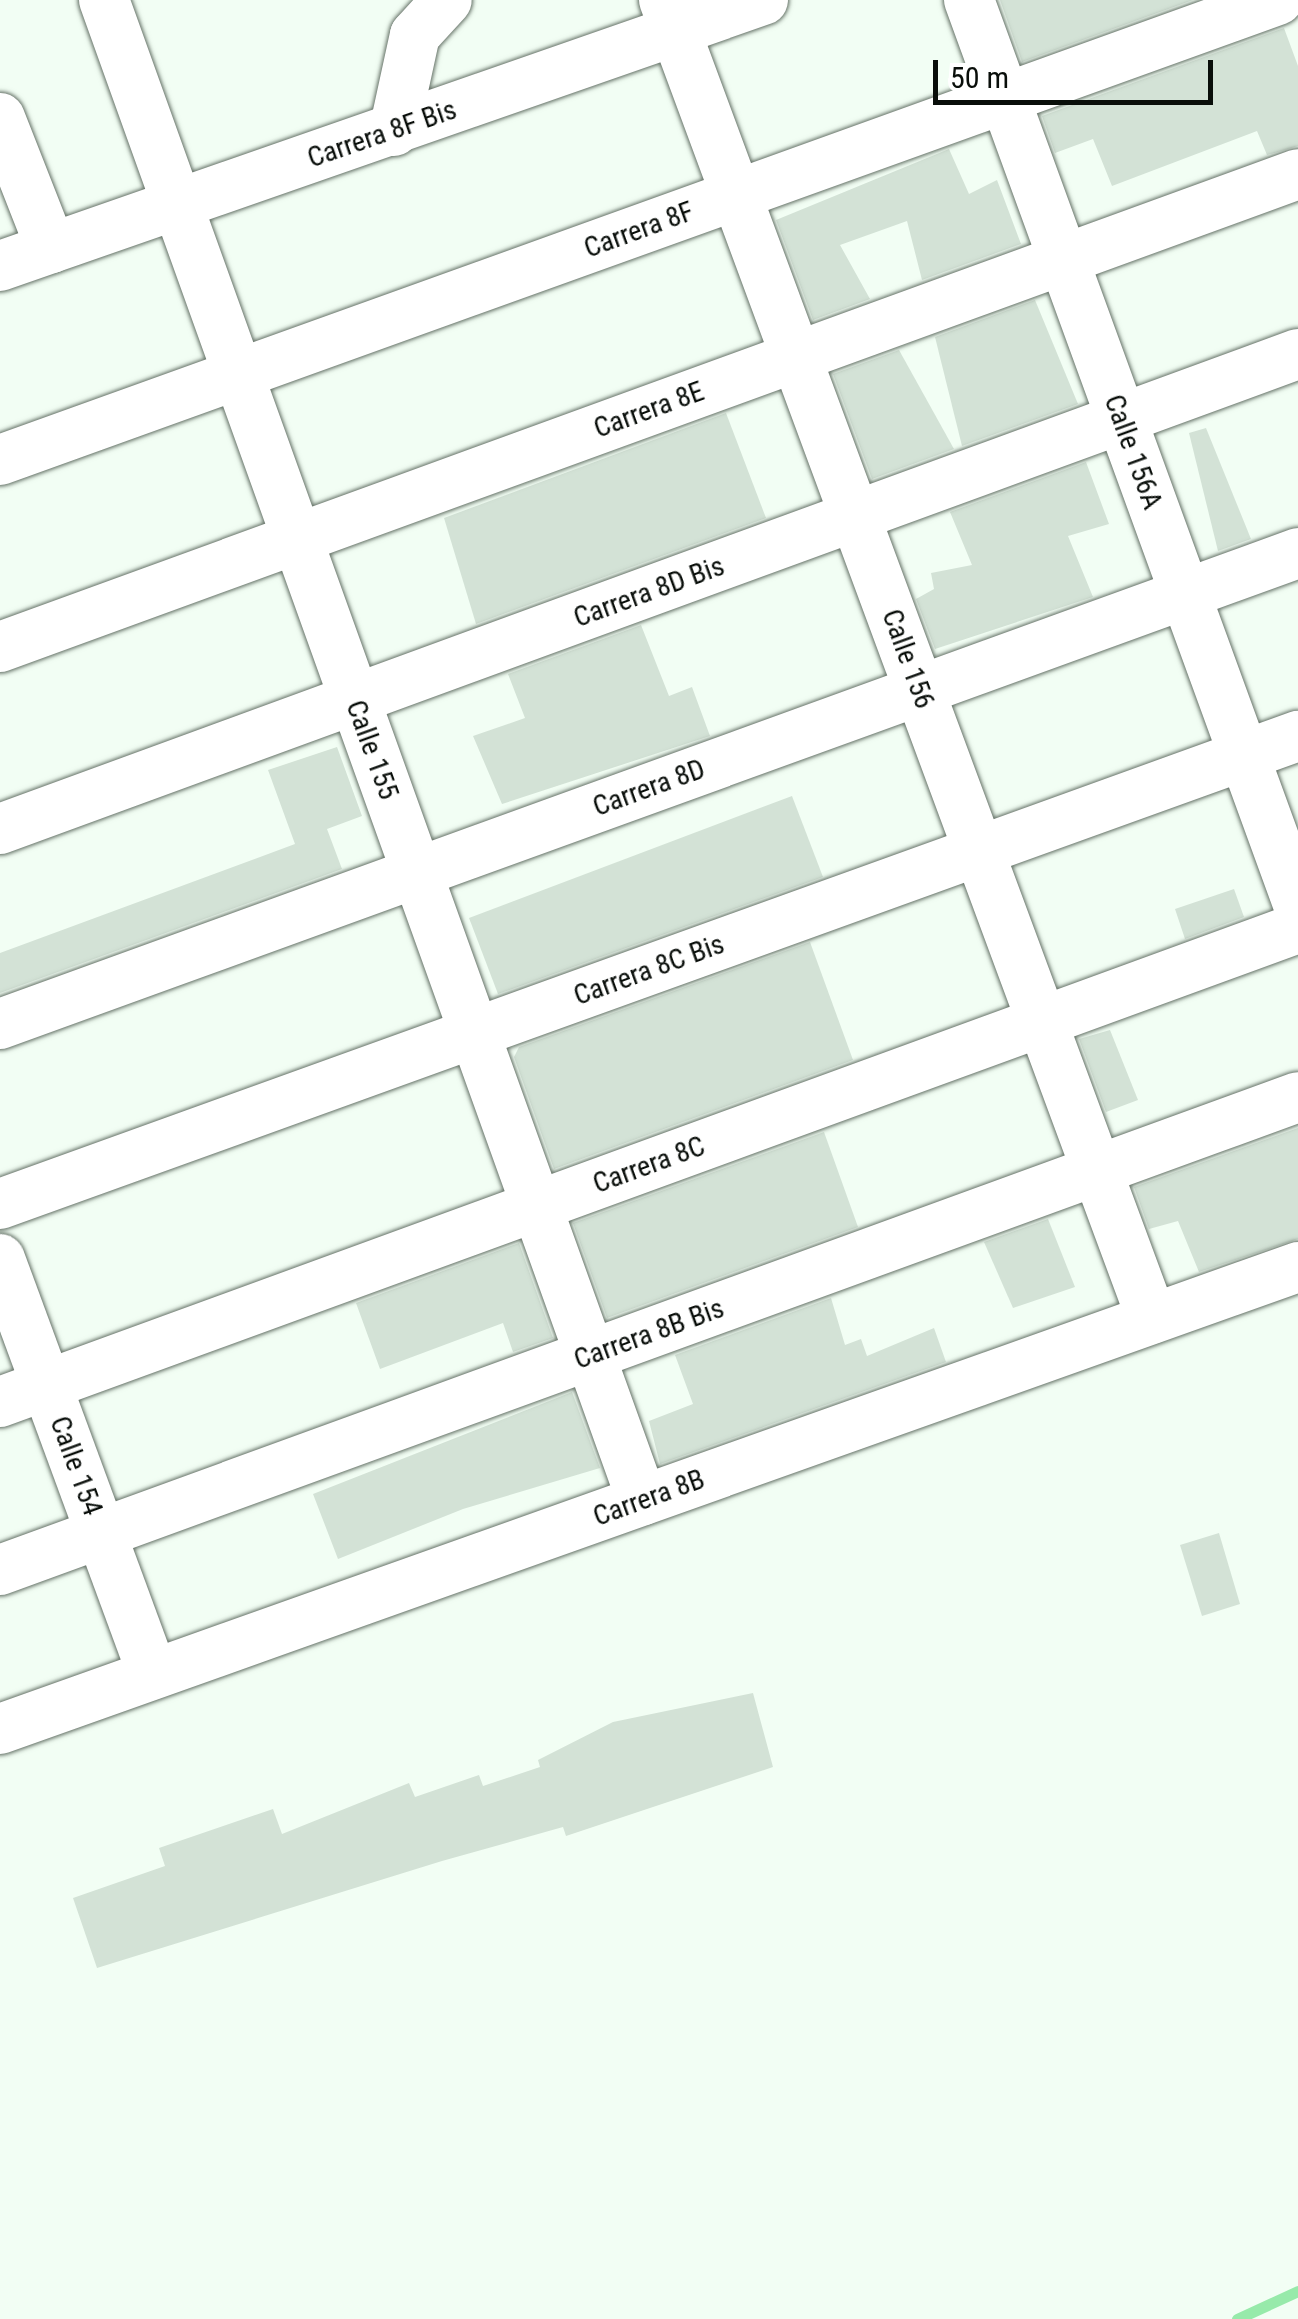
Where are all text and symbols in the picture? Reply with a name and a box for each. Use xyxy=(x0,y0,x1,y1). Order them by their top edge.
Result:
scale bar xyxy=(938,40,1218,102)
text: 50 m xyxy=(950,60,1009,95)
street label: Carrera 8F Bis xyxy=(303,93,461,175)
street label: Carrera 8F xyxy=(580,195,698,265)
street label: Carrera 8E xyxy=(589,375,709,445)
street label: Calle 156A xyxy=(1097,390,1169,514)
street label: Carrera 8D Bis xyxy=(569,549,729,635)
street label: Calle 156 xyxy=(875,605,941,713)
street label: Calle 155 xyxy=(339,696,405,804)
street label: Carrera 8D xyxy=(588,752,710,824)
street label: Carrera 8C Bis xyxy=(569,927,729,1013)
street label: Carrera 8C xyxy=(588,1129,710,1201)
street label: Carrera 8B Bis xyxy=(569,1291,729,1377)
street label: Calle 154 xyxy=(43,1412,109,1520)
street label: Carrera 8B xyxy=(589,1462,709,1534)

